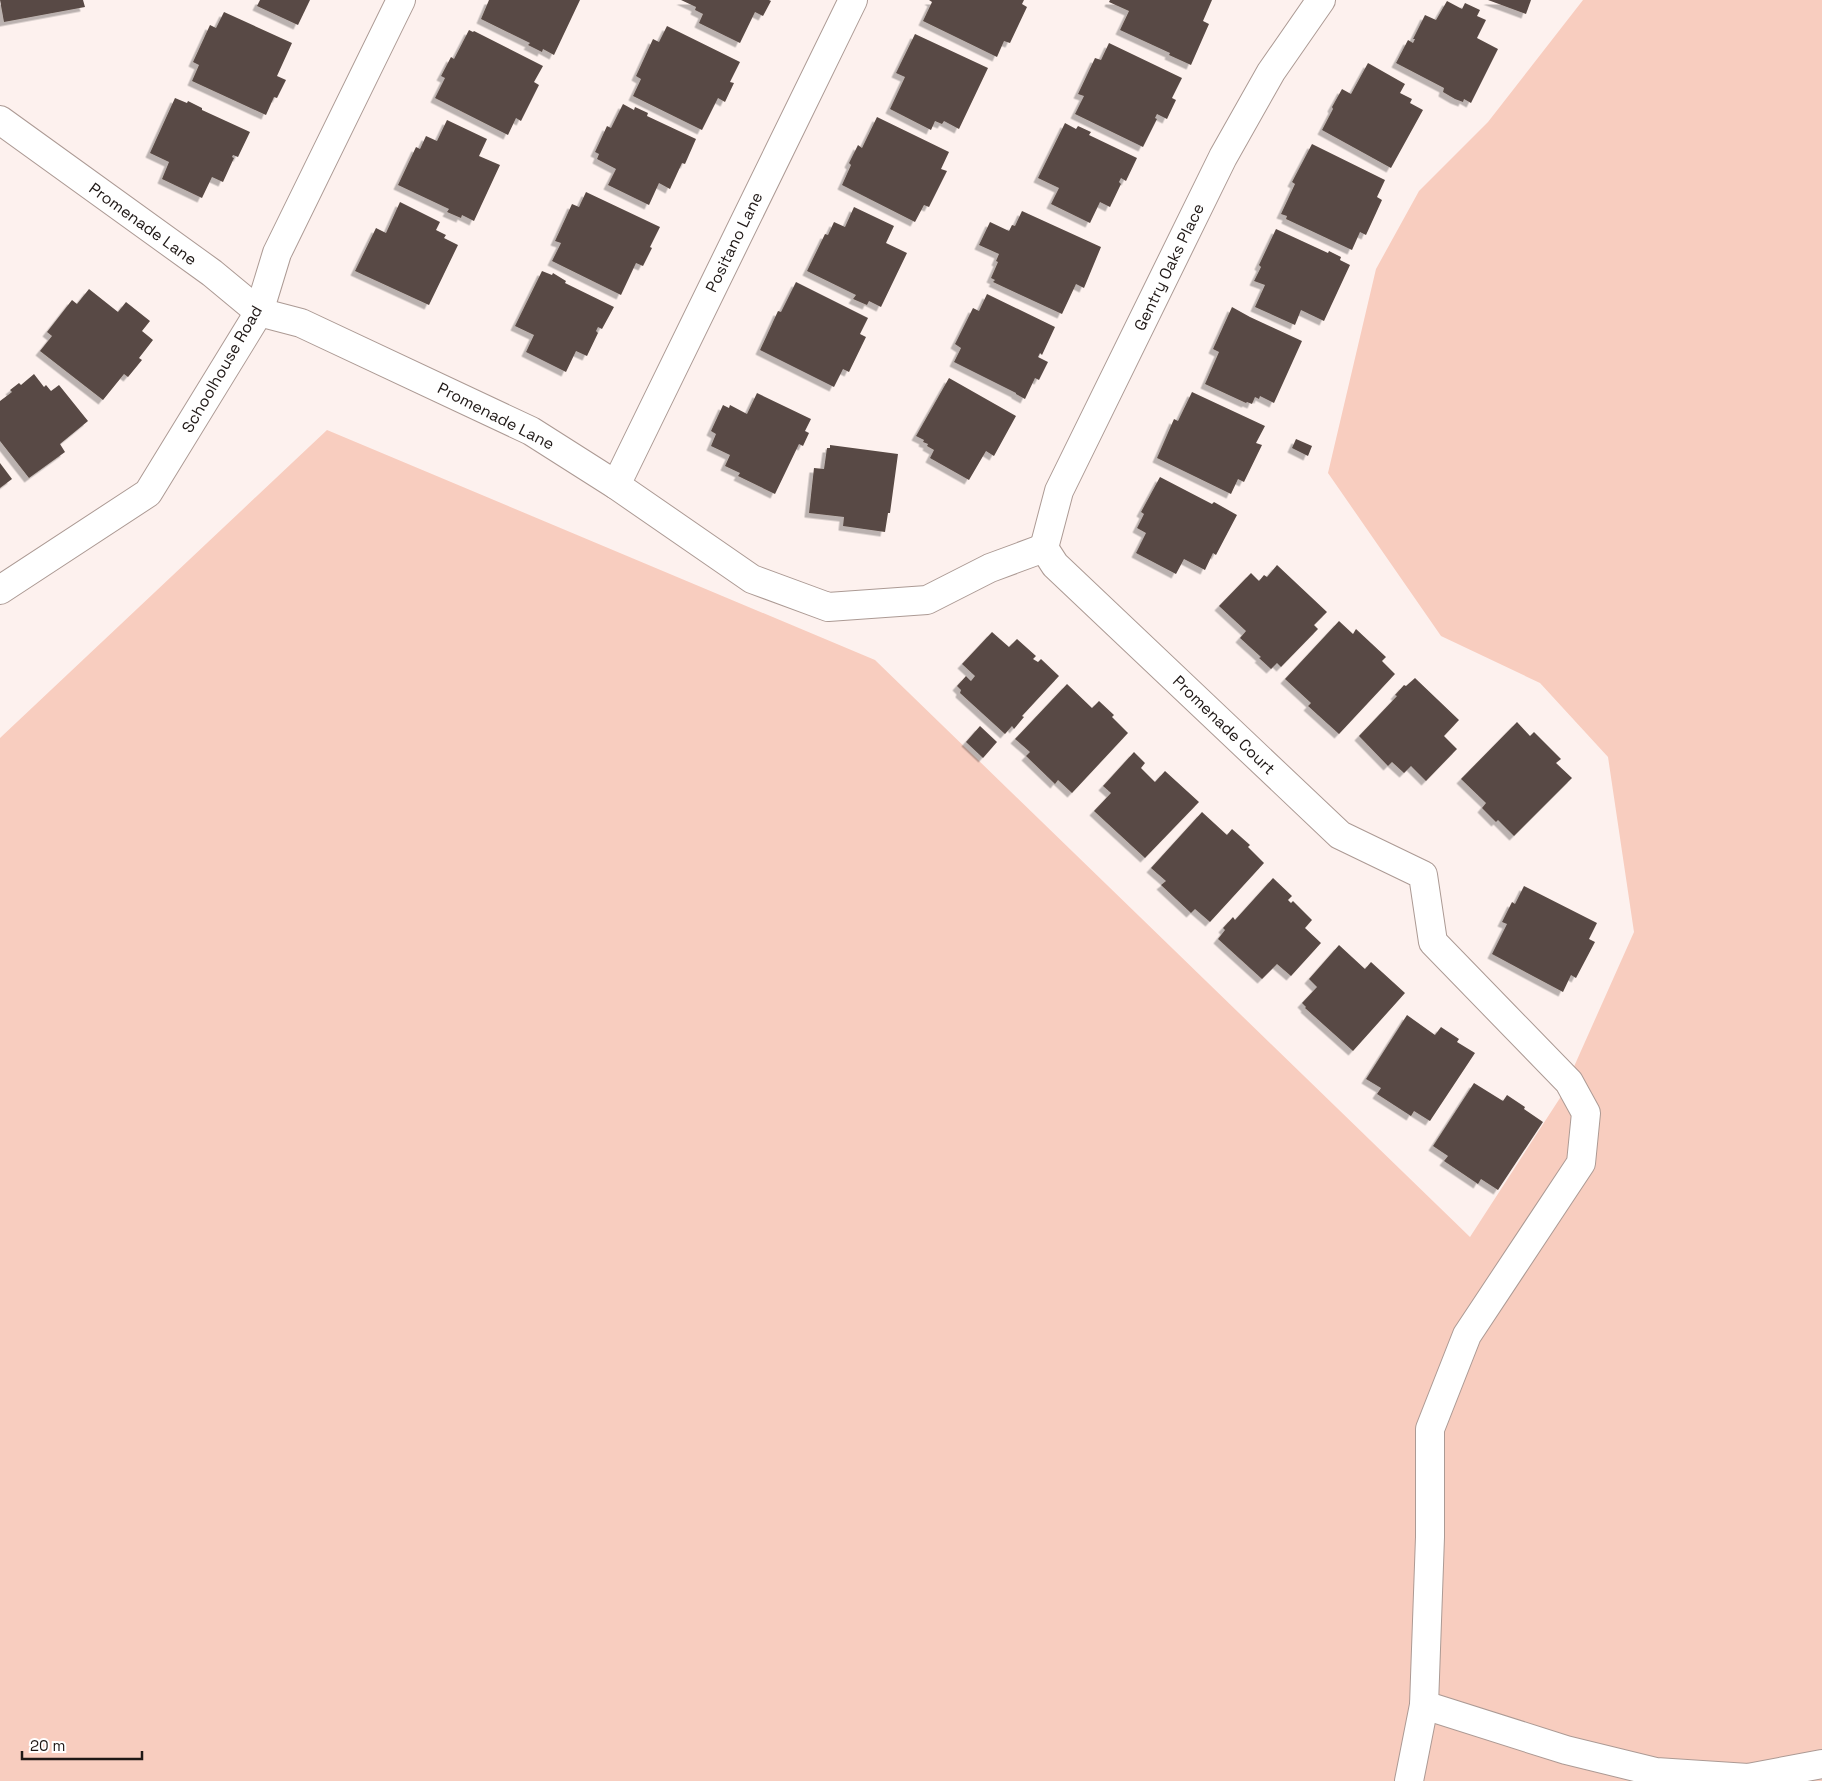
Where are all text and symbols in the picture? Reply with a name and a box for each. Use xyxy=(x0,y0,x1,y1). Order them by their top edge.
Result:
street label: Promenade Lane xyxy=(85,178,201,270)
street label: Positano Lane xyxy=(701,188,767,296)
street label: Gentry Oaks Place xyxy=(1129,200,1209,334)
street label: Schoolhouse Road xyxy=(177,302,267,436)
street label: Promenade Lane xyxy=(434,378,558,454)
street label: Promenade Court xyxy=(1168,671,1280,779)
scale bar xyxy=(22,1728,142,1760)
text: 20 m xyxy=(30,1736,65,1755)

